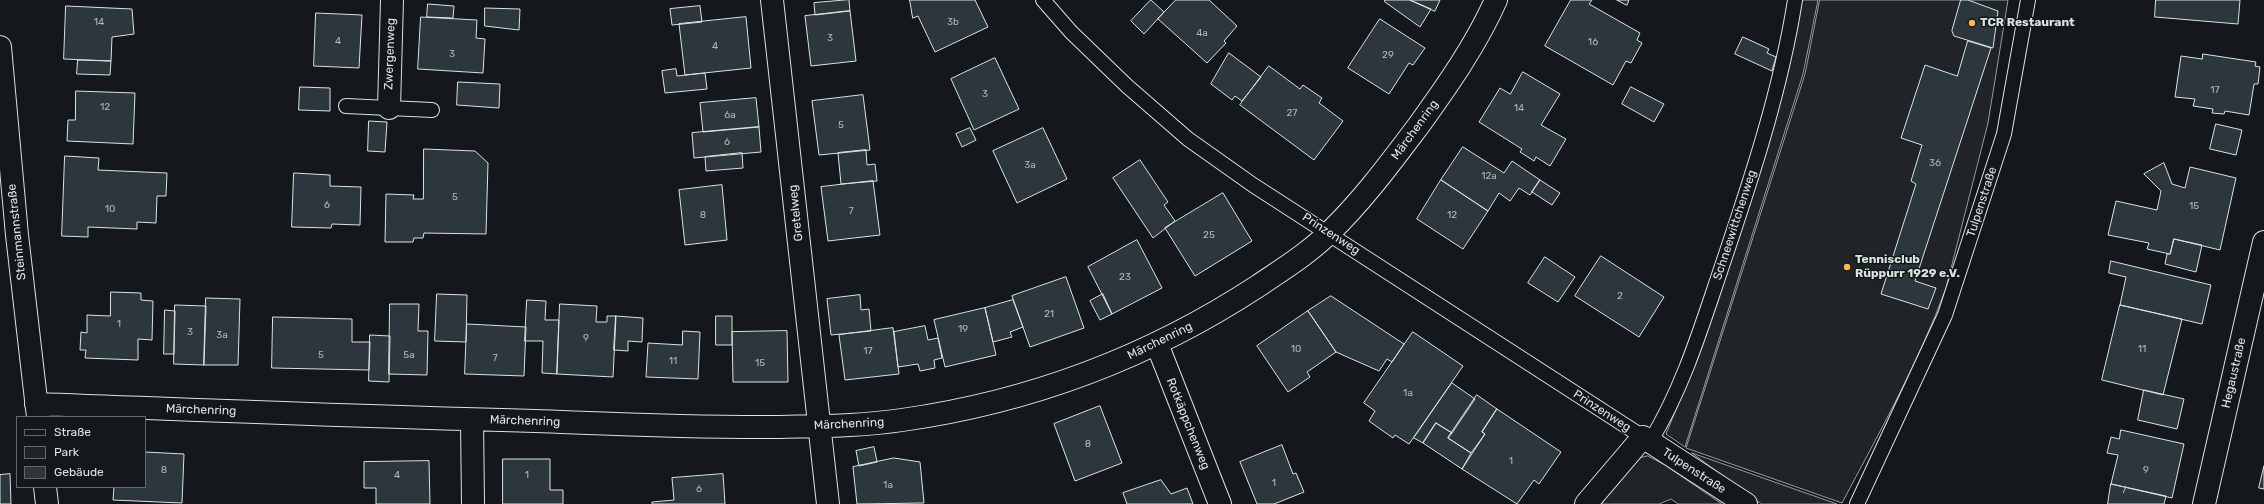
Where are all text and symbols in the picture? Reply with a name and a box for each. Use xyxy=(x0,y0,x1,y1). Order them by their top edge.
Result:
house number: 14 xyxy=(94,16,104,28)
house number: 3b xyxy=(947,16,959,28)
place label: TCR Restaurant xyxy=(1980,16,2075,30)
street label: Zwergenweg xyxy=(382,18,398,90)
marker: TCR Restaurant xyxy=(1967,18,1977,28)
house number: 4a xyxy=(1196,27,1208,39)
house number: 3 xyxy=(827,32,833,44)
house number: 4 xyxy=(335,35,341,47)
house number: 16 xyxy=(1588,36,1598,48)
house number: 4 xyxy=(712,40,718,52)
house number: 3 xyxy=(449,48,455,60)
house number: 29 xyxy=(1382,49,1394,61)
house number: 17 xyxy=(2210,84,2220,96)
house number: 3 xyxy=(982,88,988,100)
street label: Märchenring xyxy=(1388,97,1442,163)
house number: 12 xyxy=(100,101,110,113)
house number: 14 xyxy=(1514,102,1524,114)
house number: 27 xyxy=(1287,107,1297,119)
house number: 6a xyxy=(724,109,736,121)
house number: 5 xyxy=(838,119,844,131)
house number: 6 xyxy=(724,136,730,148)
house number: 36 xyxy=(1929,157,1941,169)
house number: 3a xyxy=(1024,159,1036,171)
street label: Tulpenstraße xyxy=(1964,165,2000,239)
street label: Schneewittchenweg xyxy=(1710,168,1760,282)
house number: 12a xyxy=(1481,170,1497,182)
street label: Steinmannstraße xyxy=(5,183,29,281)
street label: Gretelweg xyxy=(786,184,806,242)
house number: 5 xyxy=(452,191,458,203)
house number: 6 xyxy=(324,199,330,211)
house number: 15 xyxy=(2189,200,2199,212)
house number: 10 xyxy=(105,203,115,215)
house number: 7 xyxy=(848,205,854,217)
house number: 8 xyxy=(700,209,706,221)
house number: 12 xyxy=(1447,209,1457,221)
street label: Prinzenweg xyxy=(1300,210,1362,258)
house number: 25 xyxy=(1203,229,1215,241)
place label: Tennisclub Rüppurr 1929 e.V. xyxy=(1855,253,1960,281)
marker: Tennisclub Rüppurr 1929 e.V. xyxy=(1842,262,1852,272)
house number: 23 xyxy=(1119,271,1131,283)
house number: 2 xyxy=(1617,290,1623,302)
house number: 21 xyxy=(1044,308,1054,320)
house number: 1 xyxy=(117,318,121,330)
street label: Märchenring xyxy=(1125,319,1195,363)
house number: 19 xyxy=(958,323,968,335)
house number: 3 xyxy=(187,326,193,338)
house number: 3a xyxy=(216,329,228,341)
house number: 9 xyxy=(583,332,589,344)
street label: Hegaustraße xyxy=(2219,336,2249,410)
house number: 10 xyxy=(1291,343,1301,355)
house number: 11 xyxy=(2138,343,2146,355)
house number: 17 xyxy=(863,345,873,357)
house number: 5 xyxy=(318,349,324,361)
house number: 5a xyxy=(403,349,415,361)
house number: 7 xyxy=(492,352,498,364)
house number: 11 xyxy=(669,355,677,367)
house number: 15 xyxy=(755,357,765,369)
street label: Rotkäppchenweg xyxy=(1163,376,1213,472)
house number: 1a xyxy=(1403,387,1413,399)
street label: Prinzenweg xyxy=(1571,387,1633,435)
street label: Märchenring xyxy=(166,402,236,418)
street label: Märchenring xyxy=(490,413,560,429)
street label: Märchenring xyxy=(813,415,885,433)
legend xyxy=(16,416,146,488)
text: Straße xyxy=(54,425,91,439)
house number: 8 xyxy=(1085,438,1091,450)
text: Park xyxy=(54,445,79,459)
street label: Tulpenstraße xyxy=(1659,445,1729,497)
house number: 1 xyxy=(1509,455,1513,467)
house number: 8 xyxy=(161,464,167,476)
house number: 9 xyxy=(2143,464,2149,476)
text: Gebäude xyxy=(54,465,104,479)
house number: 4 xyxy=(394,469,400,481)
house number: 1 xyxy=(525,469,529,481)
house number: 1 xyxy=(1272,477,1276,489)
house number: 1a xyxy=(883,479,893,491)
house number: 6 xyxy=(696,483,702,495)
house number: 7 xyxy=(2121,484,2127,496)

